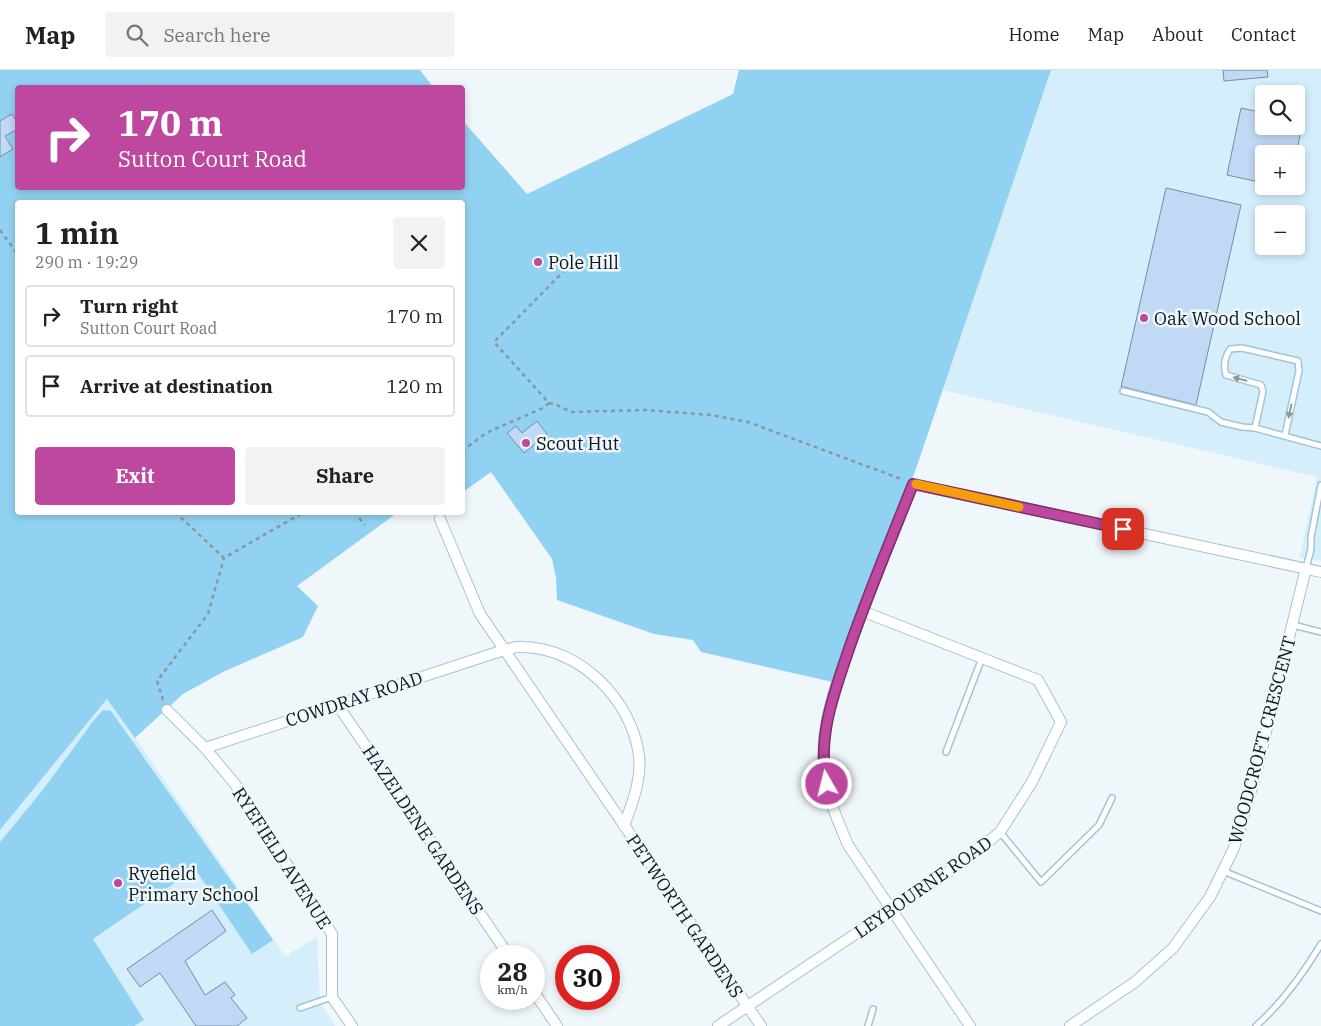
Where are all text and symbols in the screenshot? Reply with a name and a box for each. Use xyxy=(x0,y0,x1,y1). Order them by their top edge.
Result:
search box xyxy=(105,12,455,57)
text: Map xyxy=(25,19,75,51)
icon: search xyxy=(123,21,151,49)
text: Search here xyxy=(163,23,270,47)
text: Home xyxy=(1008,23,1060,46)
text: Map xyxy=(1088,23,1124,46)
text: About xyxy=(1152,23,1203,46)
text: Contact xyxy=(1231,23,1296,46)
map controls xyxy=(1255,85,1305,255)
button: search xyxy=(1255,85,1305,135)
text: 170 m xyxy=(118,100,223,146)
icon: right xyxy=(35,105,100,170)
text: Sutton Court Road xyxy=(118,144,307,173)
button: + xyxy=(1255,145,1305,195)
button: − xyxy=(1255,205,1305,255)
text: 1 min xyxy=(35,213,119,252)
button: close xyxy=(393,217,445,269)
place label: Pole Hill xyxy=(548,251,619,274)
text: 290 m · 19:29 xyxy=(35,252,138,272)
marker: Pole Hill xyxy=(532,256,544,268)
text: Turn right xyxy=(80,294,178,318)
icon: right xyxy=(37,302,65,330)
text: 170 m xyxy=(386,304,443,328)
place label: Oak Wood School xyxy=(1154,307,1301,330)
marker: Oak Wood School xyxy=(1138,312,1150,324)
text: Sutton Court Road xyxy=(80,318,217,338)
icon: arrive xyxy=(37,372,65,400)
text: Arrive at destination xyxy=(80,374,273,398)
text: 120 m xyxy=(386,374,443,398)
one-way arrow xyxy=(1232,375,1247,383)
one-way arrow xyxy=(1286,403,1294,419)
place label: Scout Hut xyxy=(536,432,619,455)
marker: Scout Hut xyxy=(520,437,532,449)
button: Exit xyxy=(35,447,235,505)
button: Share xyxy=(245,447,445,505)
pin xyxy=(1102,508,1144,550)
icon: arrive xyxy=(1109,515,1137,543)
street label: WOODCROFT CRESCENT xyxy=(1223,633,1301,847)
street label: COWDRAY ROAD xyxy=(283,666,425,732)
street label: HAZELDENE GARDENS xyxy=(357,741,489,919)
position arrow xyxy=(800,757,852,809)
street label: RYEFIELD AVENUE xyxy=(227,783,337,933)
street label: PETWORTH GARDENS xyxy=(622,830,748,1002)
street label: LEYBOURNE ROAD xyxy=(850,831,996,943)
place label: Ryefield Primary School xyxy=(128,862,259,906)
marker: Ryefield Primary School xyxy=(112,877,124,889)
speed limit sign: 30 xyxy=(555,945,620,1010)
text: 28 xyxy=(497,955,528,988)
text: km/h xyxy=(497,982,528,997)

